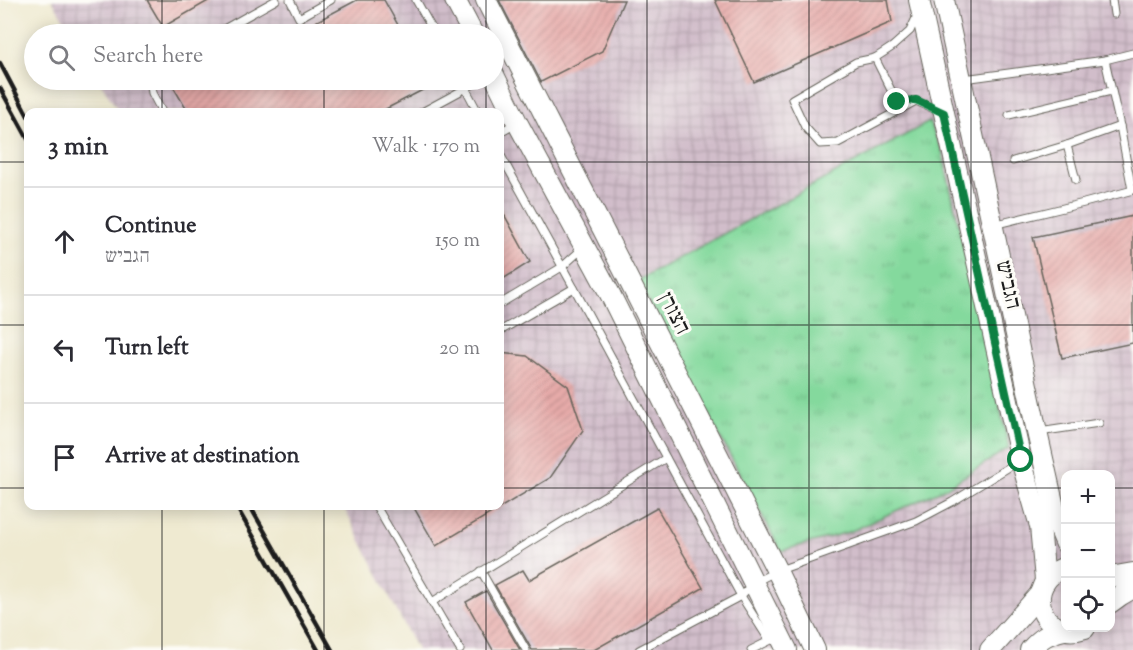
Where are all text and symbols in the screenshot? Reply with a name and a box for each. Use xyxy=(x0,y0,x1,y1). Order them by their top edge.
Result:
search box xyxy=(24,24,504,90)
icon: search xyxy=(45,41,78,74)
text: Search here xyxy=(93,41,203,73)
route end xyxy=(883,88,909,114)
text: 3 min xyxy=(48,129,108,166)
text: Walk · 170 m xyxy=(372,133,480,162)
text: Continue xyxy=(105,211,196,243)
icon: ahead xyxy=(48,225,81,258)
text: 150 m xyxy=(435,227,480,256)
text: הגביש xyxy=(105,243,150,272)
street label: הגביש xyxy=(986,257,1028,313)
street label: הצורן xyxy=(649,287,697,341)
icon: left xyxy=(48,333,81,366)
text: Turn left xyxy=(105,333,188,365)
text: 20 m xyxy=(439,335,480,364)
icon: arrive xyxy=(48,441,81,474)
text: Arrive at destination xyxy=(105,441,300,473)
route start xyxy=(1007,446,1033,472)
map controls xyxy=(1061,470,1115,632)
button: + xyxy=(1061,470,1115,524)
button: − xyxy=(1061,524,1115,578)
button: locate xyxy=(1061,578,1115,632)

